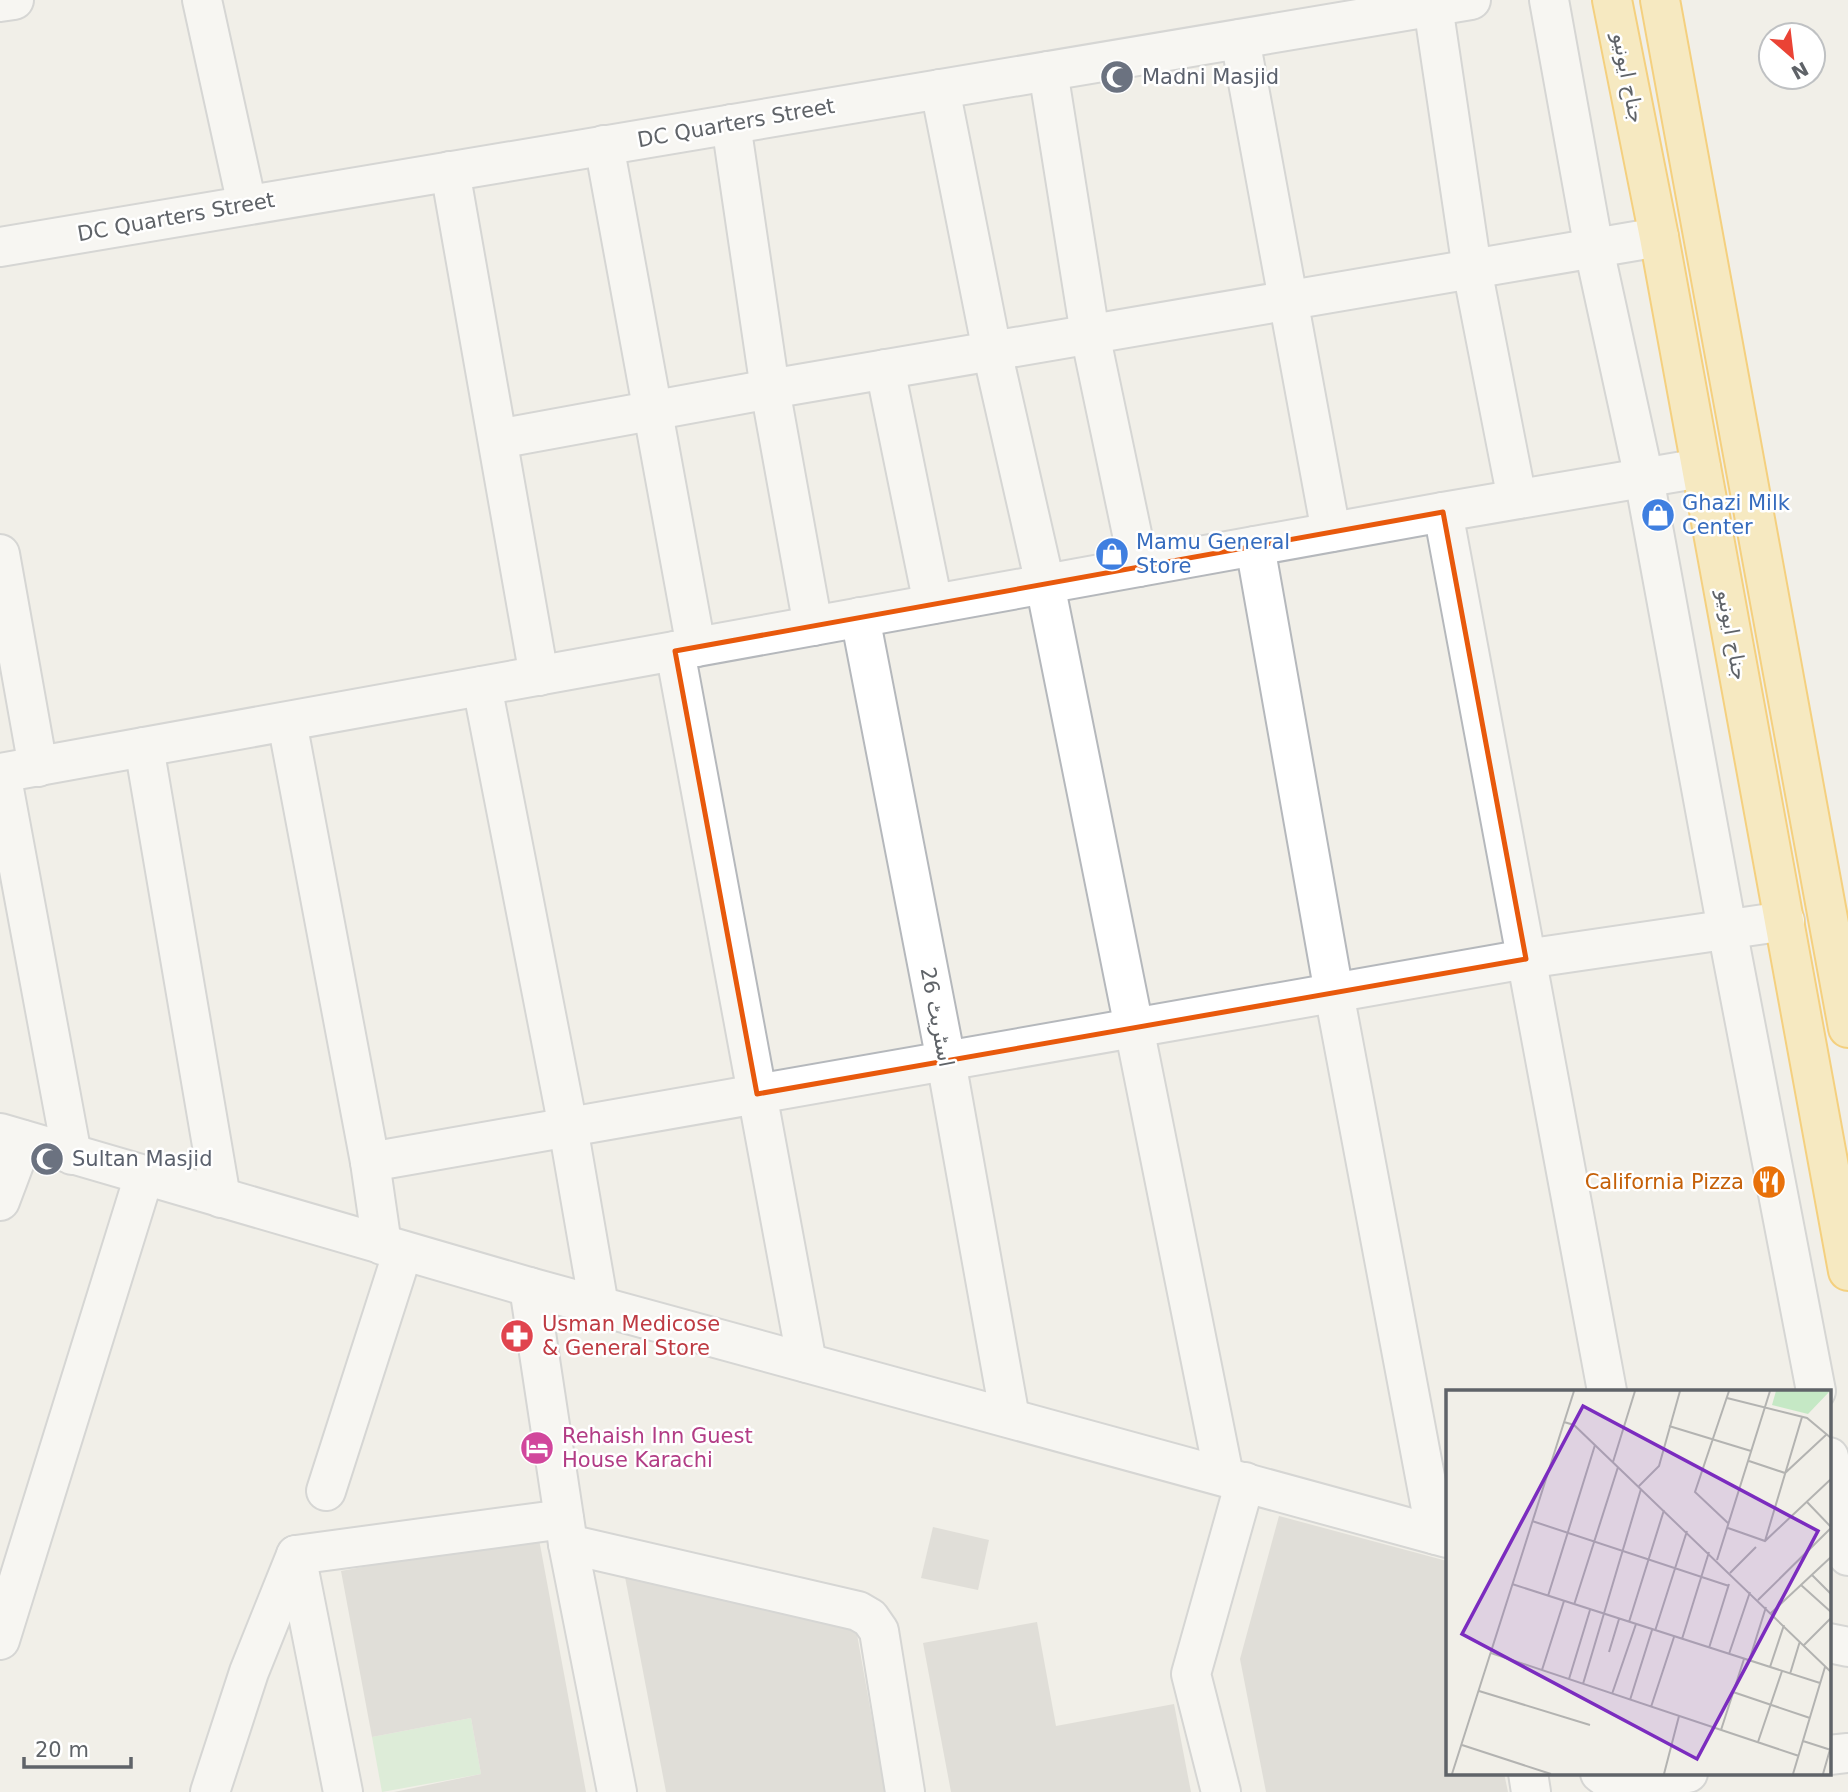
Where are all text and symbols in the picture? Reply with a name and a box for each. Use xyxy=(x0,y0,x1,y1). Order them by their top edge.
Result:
north arrow xyxy=(1757,21,1827,91)
street label: جناح ایونیو xyxy=(1607,30,1649,125)
mosque icon: Madni Masjid xyxy=(1098,58,1136,96)
text: N xyxy=(1788,58,1812,84)
place label: Madni Masjid xyxy=(1142,65,1279,89)
street label: DC Quarters Street xyxy=(635,94,837,152)
street label: DC Quarters Street xyxy=(75,188,277,246)
place label: Ghazi Milk Center xyxy=(1682,491,1791,539)
shop icon: Ghazi Milk Center xyxy=(1639,496,1677,534)
place label: Mamu General Store xyxy=(1136,530,1290,578)
shop icon: Mamu General Store xyxy=(1093,535,1131,573)
street label: جناح ایونیو xyxy=(1712,587,1752,682)
street label: اسٹریٹ 26 xyxy=(916,965,958,1069)
mosque icon: Sultan Masjid xyxy=(28,1140,66,1178)
place label: Sultan Masjid xyxy=(72,1147,213,1171)
restaurant icon: California Pizza xyxy=(1750,1163,1788,1201)
place label: California Pizza xyxy=(1585,1170,1744,1194)
place label: Usman Medicose & General Store xyxy=(542,1312,720,1360)
pharmacy icon: Usman Medicose & General Store xyxy=(498,1317,536,1355)
inset map xyxy=(1446,1390,1830,1774)
place label: Rehaish Inn Guest House Karachi xyxy=(562,1424,753,1472)
hotel icon: Rehaish Inn Guest House Karachi xyxy=(518,1429,556,1467)
scale bar xyxy=(24,1726,131,1770)
text: 20 m xyxy=(35,1738,89,1762)

